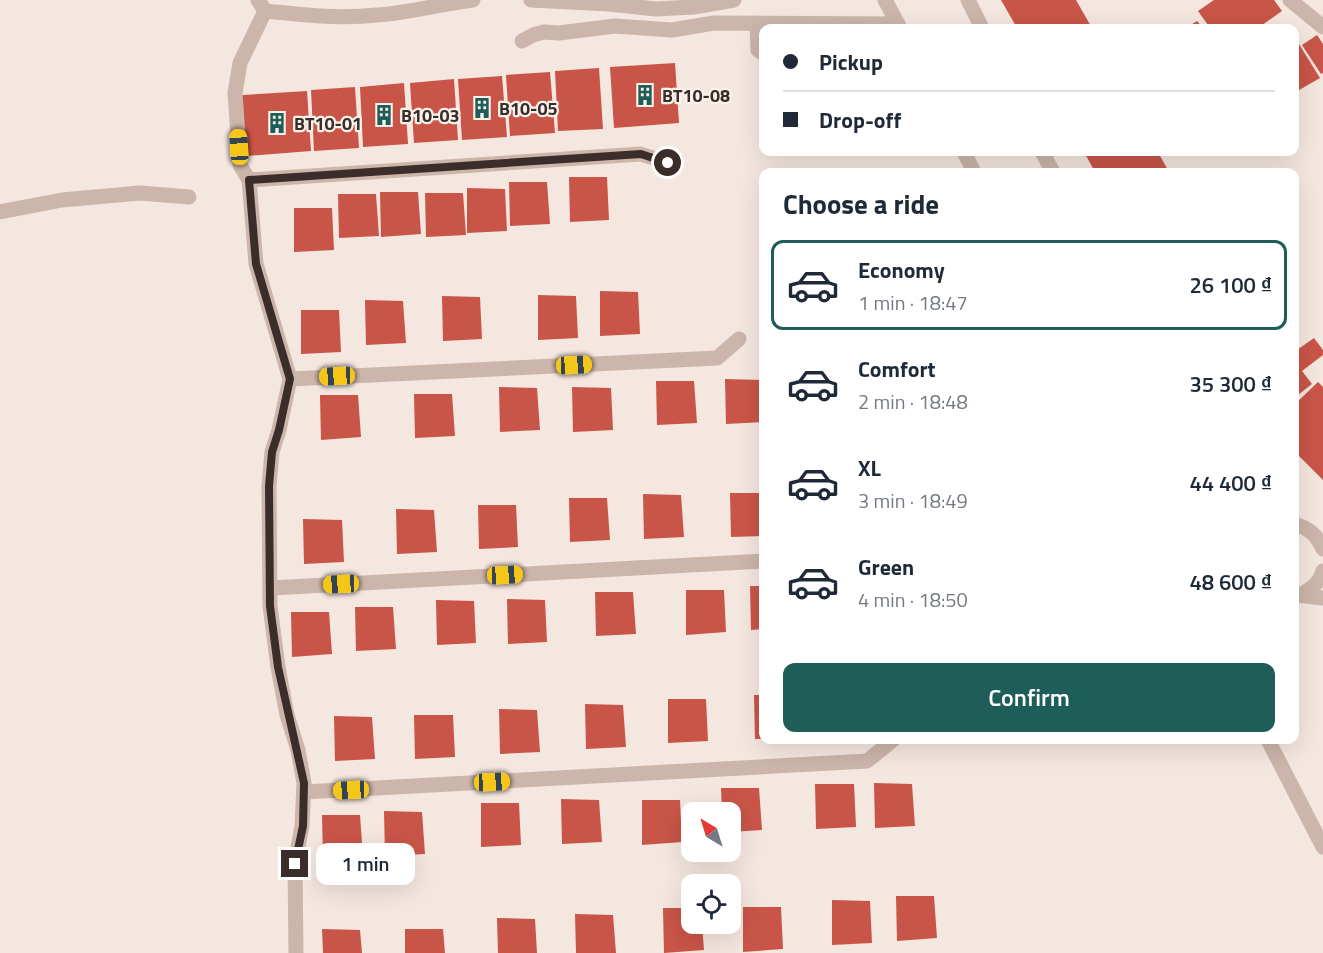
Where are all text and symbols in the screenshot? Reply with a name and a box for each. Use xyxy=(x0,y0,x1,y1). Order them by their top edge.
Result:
text: Pickup xyxy=(819,45,883,79)
place label: BT10-08 xyxy=(662,82,730,109)
building icon: BT10-08 xyxy=(633,83,657,107)
place label: B10-05 xyxy=(499,95,558,122)
building icon: B10-05 xyxy=(470,96,494,120)
place label: B10-03 xyxy=(401,102,460,129)
building icon: B10-03 xyxy=(372,103,396,127)
text: Drop-off xyxy=(819,103,901,137)
place label: BT10-01 xyxy=(294,110,362,137)
building icon: BT10-01 xyxy=(265,111,289,135)
car xyxy=(229,128,249,166)
route start xyxy=(654,149,681,176)
text: Choose a ride xyxy=(783,183,939,224)
text: Economy xyxy=(858,253,945,287)
icon: car xyxy=(786,258,840,312)
text: 26 100 ₫ xyxy=(1189,268,1272,302)
text: 1 min · 18:47 xyxy=(858,287,968,318)
text: Comfort xyxy=(858,352,936,386)
car xyxy=(556,355,592,375)
icon: car xyxy=(786,357,840,411)
car xyxy=(319,366,355,386)
text: 35 300 ₫ xyxy=(1189,367,1272,401)
text: 2 min · 18:48 xyxy=(858,386,968,417)
text: XL xyxy=(858,451,881,485)
icon: car xyxy=(786,456,840,510)
text: 44 400 ₫ xyxy=(1189,466,1272,500)
text: 3 min · 18:49 xyxy=(858,485,968,516)
text: Green xyxy=(858,550,914,584)
icon: car xyxy=(786,555,840,609)
car xyxy=(487,565,523,585)
text: 48 600 ₫ xyxy=(1189,565,1272,599)
car xyxy=(323,574,359,594)
text: 4 min · 18:50 xyxy=(858,584,968,615)
button: Confirm xyxy=(783,663,1275,732)
car xyxy=(474,772,510,792)
car xyxy=(333,780,369,800)
north arrow xyxy=(681,802,741,862)
map controls xyxy=(681,802,741,934)
callout: 1 min xyxy=(316,843,415,885)
text: 1 min xyxy=(341,848,390,879)
route end xyxy=(281,850,308,877)
button: locate xyxy=(681,874,741,934)

